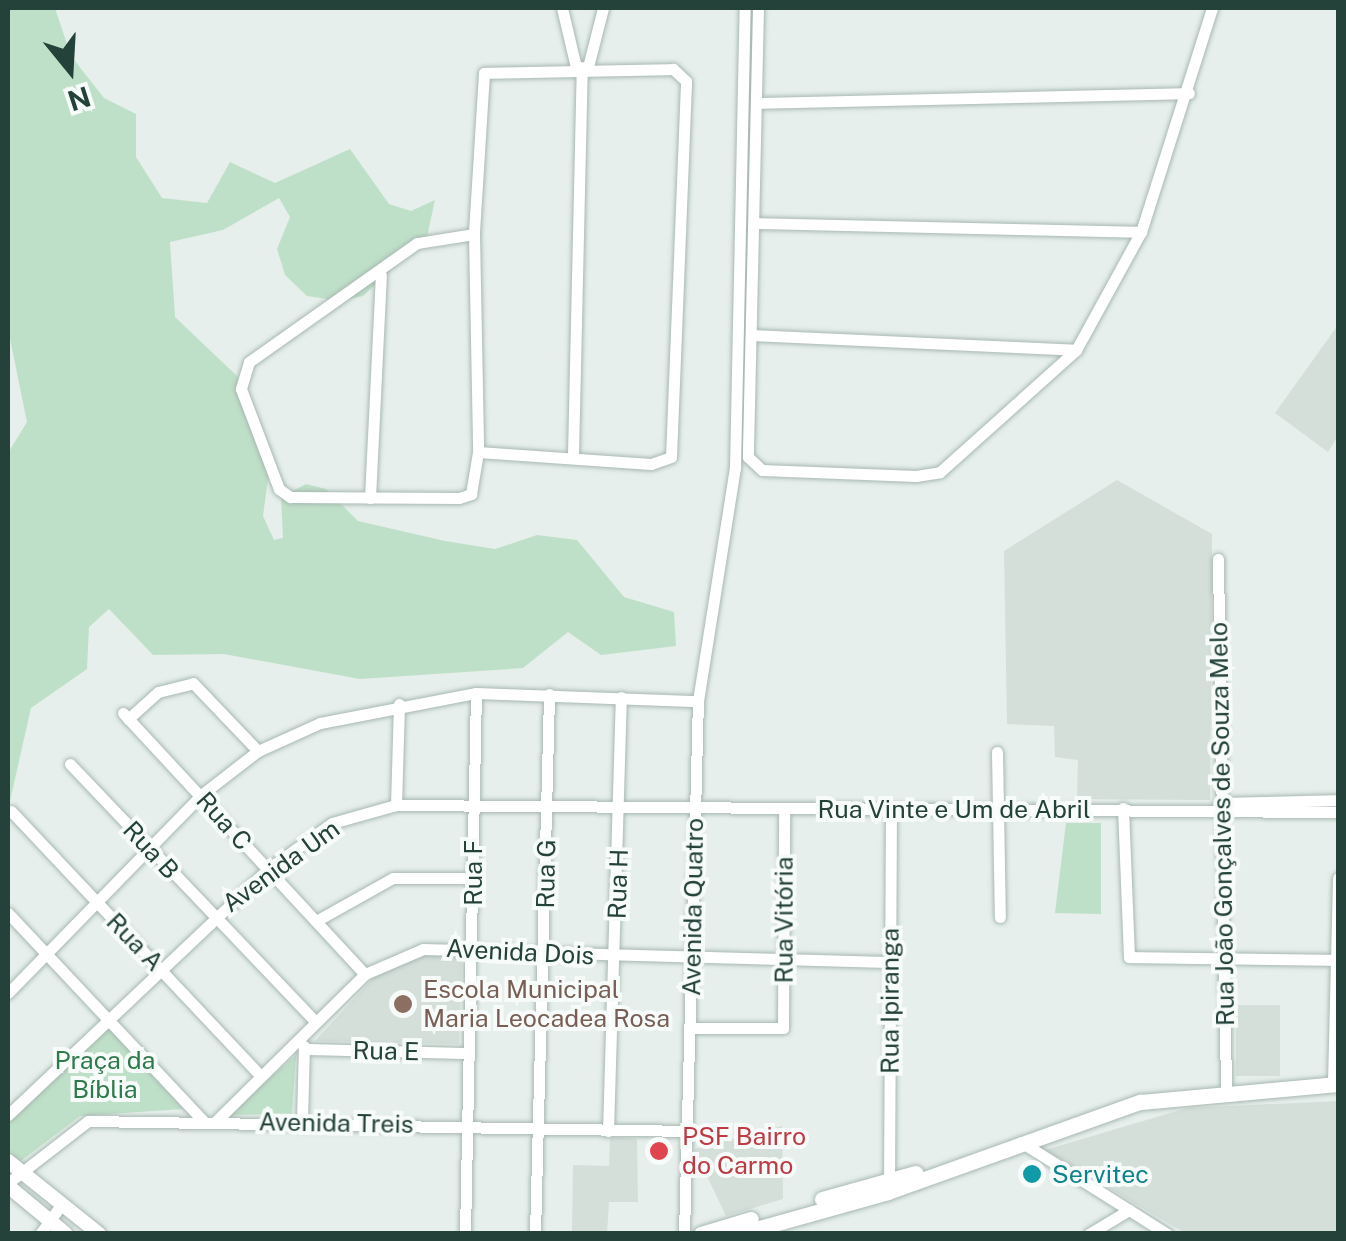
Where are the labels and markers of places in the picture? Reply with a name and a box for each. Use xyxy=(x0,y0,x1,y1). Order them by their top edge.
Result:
place label: Escola Municipal Maria Leocadea Rosa xyxy=(423,975,670,1034)
marker: Escola Municipal Maria Leocadea Rosa xyxy=(392,993,414,1015)
place label: PSF Bairro do Carmo xyxy=(682,1122,806,1181)
marker: PSF Bairro do Carmo xyxy=(646,1138,672,1164)
place label: Servitec xyxy=(1052,1159,1149,1189)
marker: Servitec xyxy=(1021,1163,1043,1185)

